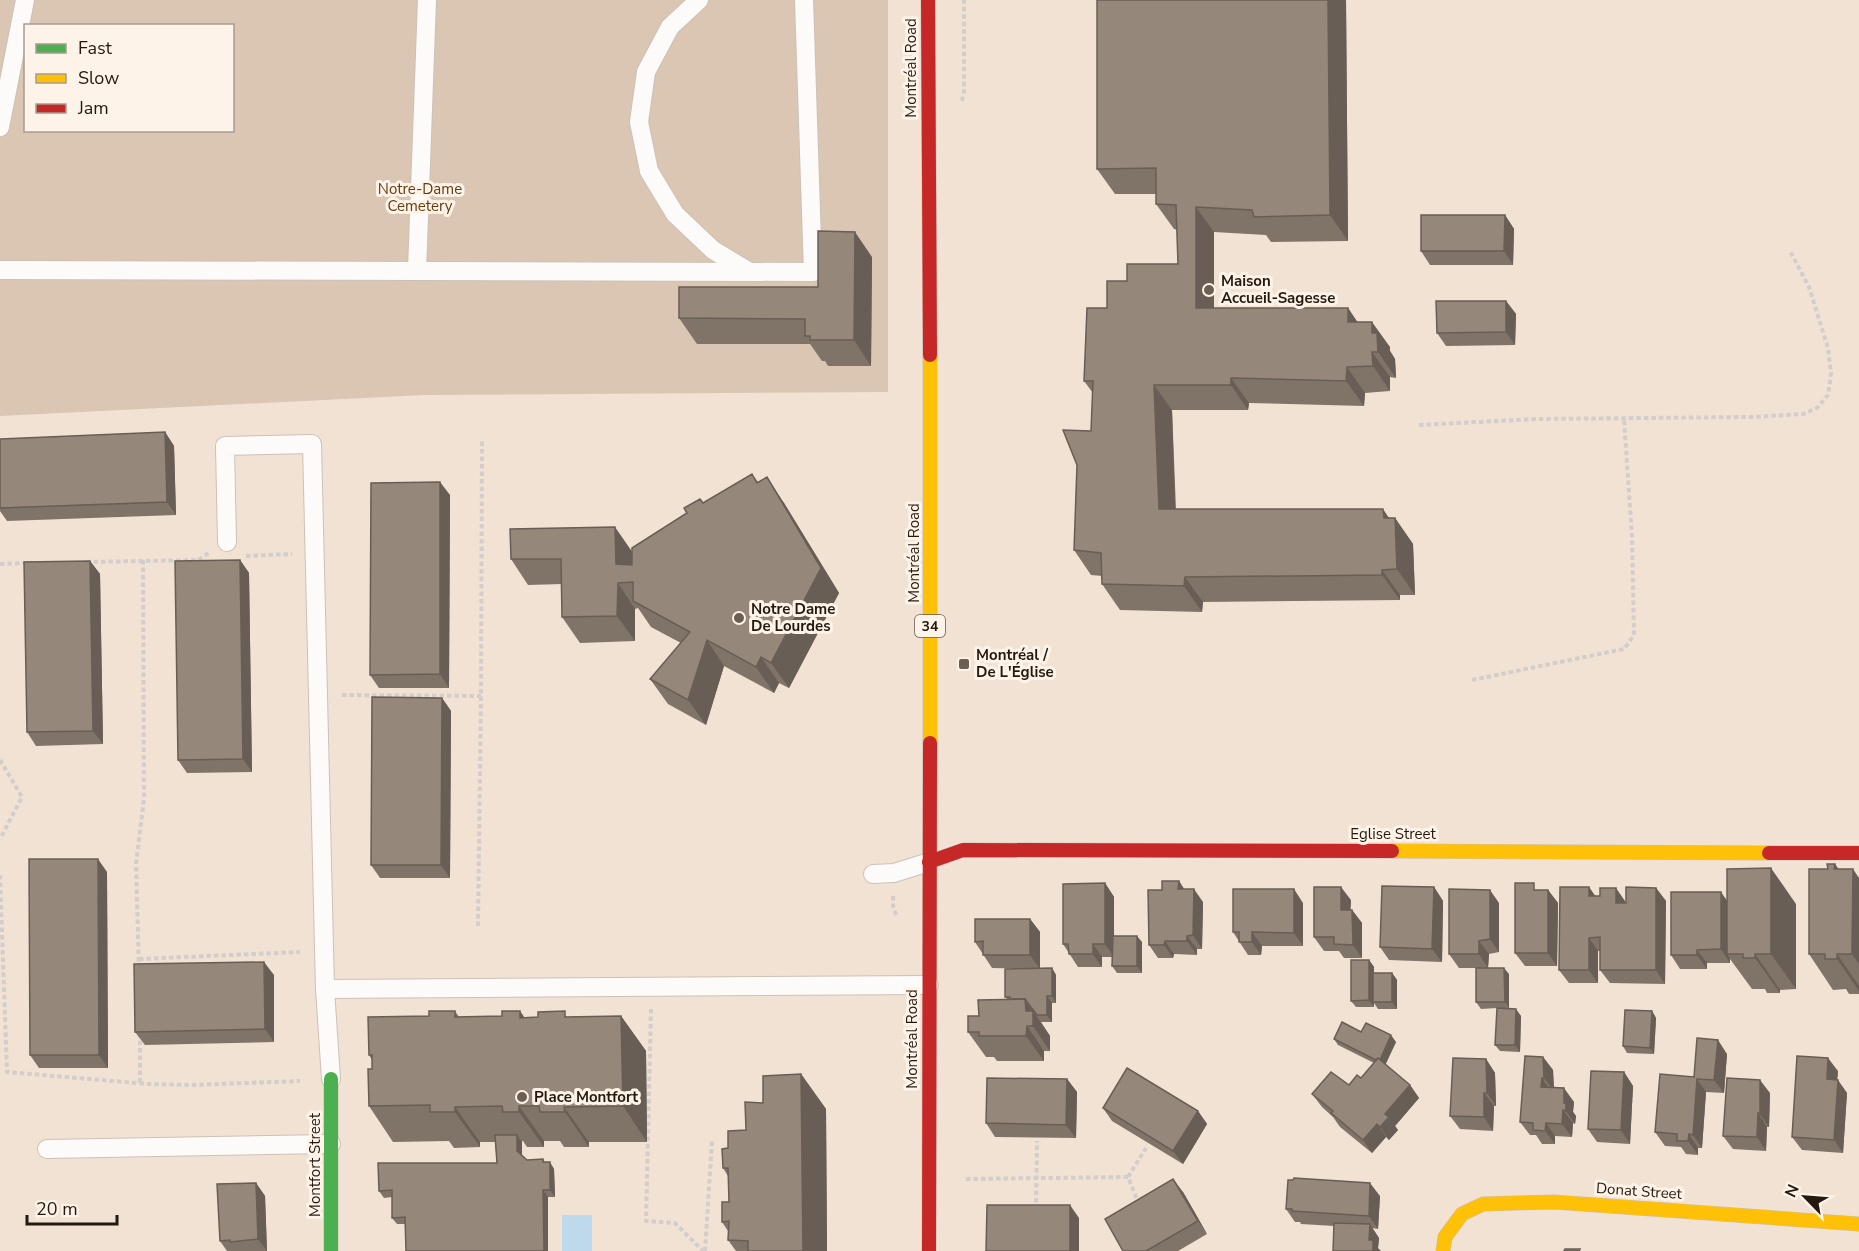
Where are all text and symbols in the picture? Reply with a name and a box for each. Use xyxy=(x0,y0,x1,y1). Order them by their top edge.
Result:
street label: Montréal Road xyxy=(901,18,921,118)
legend xyxy=(24,24,234,132)
text: Fast xyxy=(78,36,113,60)
text: Slow xyxy=(78,66,119,90)
text: Jam xyxy=(77,96,109,120)
park label: Notre-Dame Cemetery xyxy=(378,179,462,216)
place label: Maison Accueil-Sagesse xyxy=(1221,271,1335,308)
marker: Maison Accueil-Sagesse xyxy=(1202,283,1216,297)
street label: Montréal Road xyxy=(904,503,924,603)
place label: Notre Dame De Lourdes xyxy=(751,599,835,636)
marker: Notre Dame De Lourdes xyxy=(732,611,746,625)
road number: 34 xyxy=(915,615,945,637)
place label: Montréal / De L'Église xyxy=(976,645,1054,682)
marker: Montréal / De L'Église xyxy=(957,657,971,671)
street label: Eglise Street xyxy=(1350,824,1436,844)
street label: Montréal Road xyxy=(902,989,922,1089)
place label: Place Montfort xyxy=(534,1087,638,1107)
marker: Place Montfort xyxy=(515,1090,529,1104)
street label: Montfort Street xyxy=(305,1112,325,1217)
north arrow xyxy=(1775,1167,1835,1227)
street label: Donat Street xyxy=(1595,1178,1683,1204)
text: N xyxy=(1780,1181,1805,1201)
scale bar xyxy=(27,1188,117,1226)
text: 20 m xyxy=(36,1197,78,1221)

